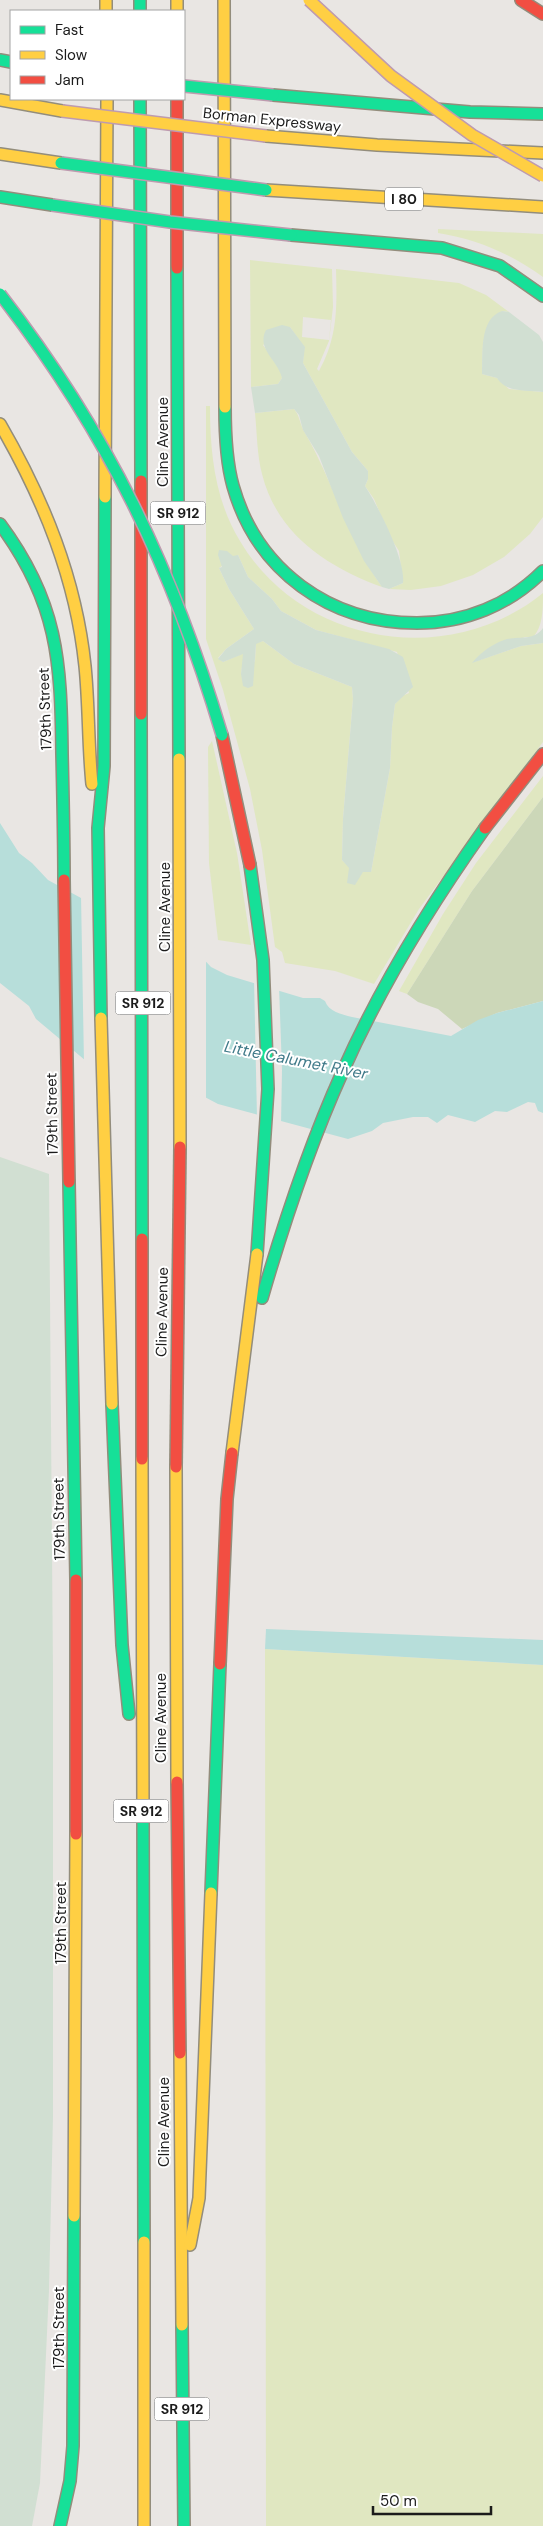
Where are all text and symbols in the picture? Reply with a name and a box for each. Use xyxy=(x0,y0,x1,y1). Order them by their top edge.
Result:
legend xyxy=(10,10,185,100)
text: Fast xyxy=(55,20,84,40)
text: Slow xyxy=(55,45,88,65)
text: Jam xyxy=(55,70,84,90)
street label: Borman Expressway xyxy=(202,103,343,137)
road number: I 80 xyxy=(385,188,423,210)
street label: Cline Avenue xyxy=(153,397,173,487)
road number: SR 912 xyxy=(150,502,206,524)
street label: 179th Street xyxy=(34,667,56,751)
street label: Cline Avenue xyxy=(155,862,175,952)
road number: SR 912 xyxy=(116,991,170,1014)
water label: Little Calumet River xyxy=(222,1036,371,1084)
street label: 179th Street xyxy=(41,1072,63,1156)
street label: Cline Avenue xyxy=(151,1267,173,1357)
street label: 179th Street xyxy=(48,1477,70,1561)
street label: Cline Avenue xyxy=(151,1673,171,1763)
road number: SR 912 xyxy=(114,1800,168,1822)
street label: 179th Street xyxy=(51,1882,71,1964)
street label: Cline Avenue xyxy=(154,2077,174,2167)
street label: 179th Street xyxy=(49,2287,69,2369)
road number: SR 912 xyxy=(154,2398,210,2420)
scale bar xyxy=(373,2484,490,2516)
text: 50 m xyxy=(380,2491,417,2511)

